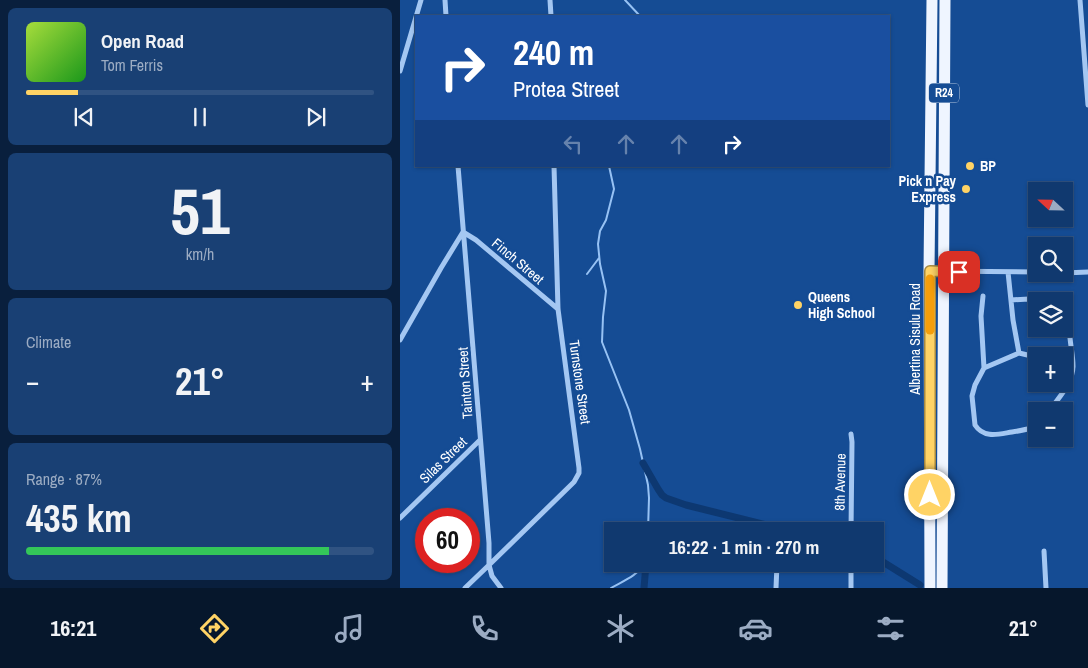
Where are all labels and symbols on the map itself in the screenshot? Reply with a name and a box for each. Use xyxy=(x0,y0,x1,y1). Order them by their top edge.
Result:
road number: R24 xyxy=(929,84,959,102)
place label: BP xyxy=(980,157,996,175)
marker: BP xyxy=(964,160,976,172)
place label: Pick n Pay Express xyxy=(899,172,957,206)
north arrow xyxy=(1028,182,1072,228)
marker: Pick n Pay Express xyxy=(960,183,972,195)
street label: Finch Street xyxy=(488,234,548,288)
pin xyxy=(938,251,980,293)
street label: Albertina Sisulu Road xyxy=(906,283,924,396)
place label: Queens High School xyxy=(808,288,875,322)
marker: Queens High School xyxy=(792,299,804,311)
street label: Turnstone Street xyxy=(565,339,595,425)
street label: Tainton Street xyxy=(454,347,476,419)
street label: Silas Street xyxy=(415,433,471,487)
street label: 8th Avenue xyxy=(831,453,849,511)
position arrow xyxy=(903,468,955,520)
speed limit sign: 60 xyxy=(415,508,480,573)

